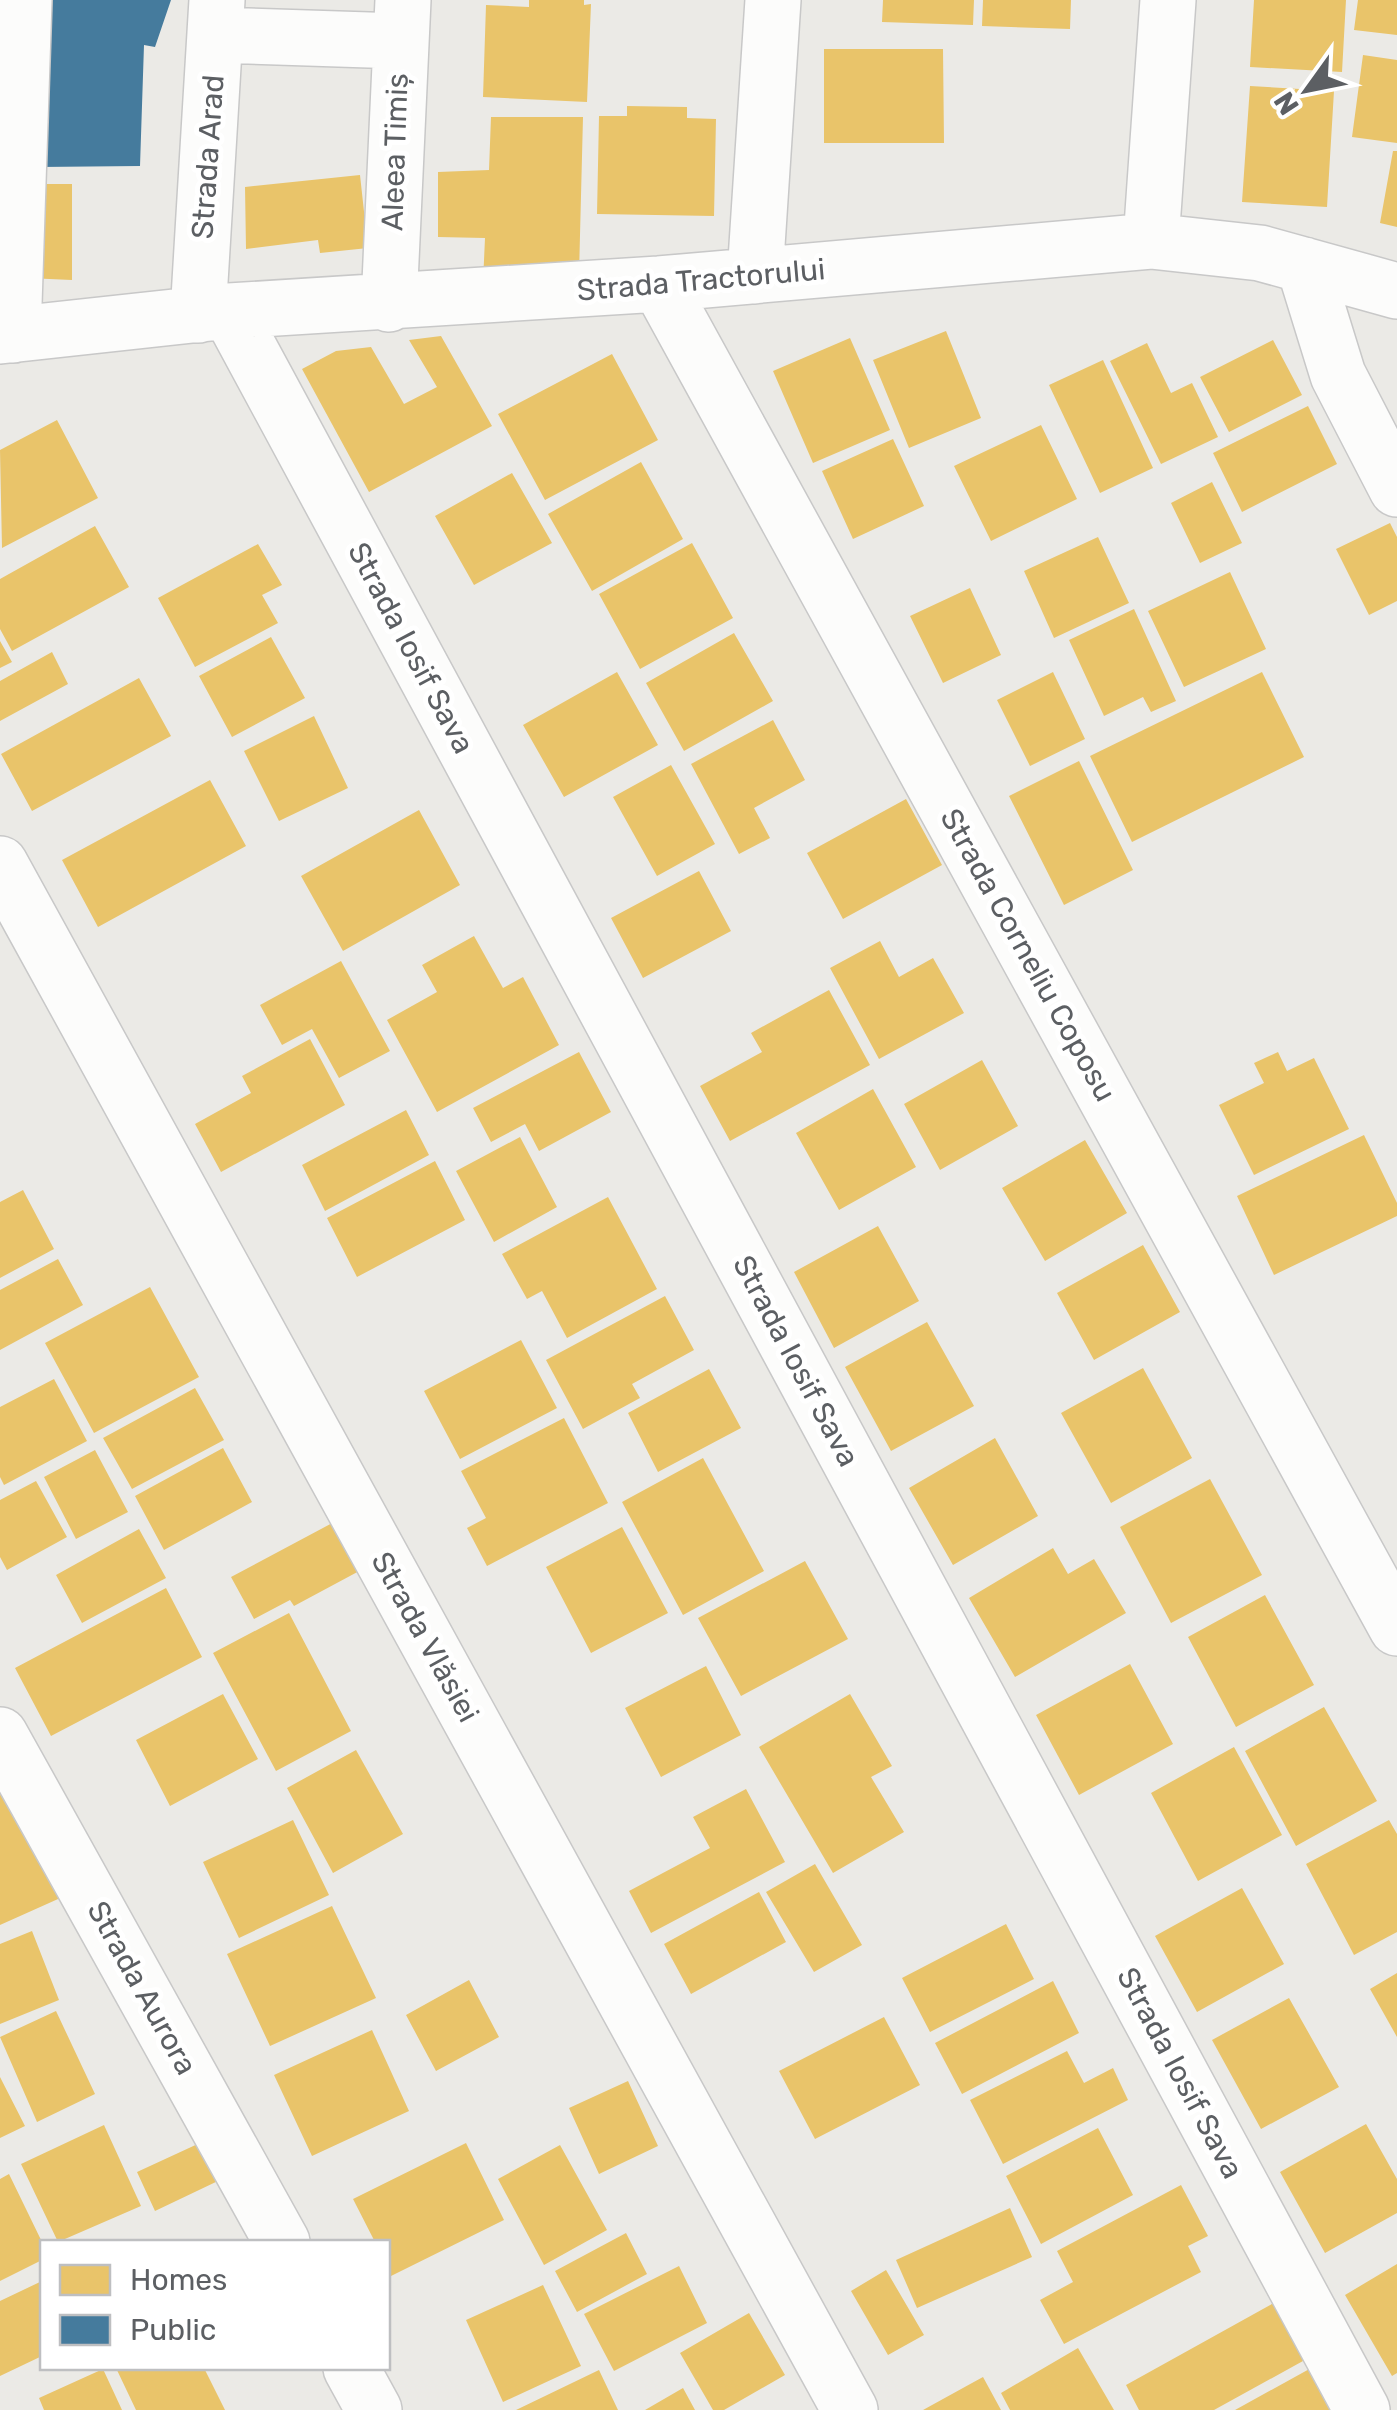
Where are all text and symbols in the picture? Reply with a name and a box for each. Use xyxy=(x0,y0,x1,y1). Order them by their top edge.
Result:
north arrow xyxy=(1257,40,1357,140)
street label: Aleea Timiș xyxy=(374,72,416,232)
street label: Strada Arad xyxy=(184,74,232,240)
text: N xyxy=(1267,86,1306,121)
street label: Strada Tractorului xyxy=(575,251,827,309)
street label: Strada Iosif Sava xyxy=(340,536,482,760)
street label: Strada Corneliu Coposu xyxy=(932,802,1124,1108)
street label: Strada Iosif Sava xyxy=(725,1249,867,1473)
street label: Strada Vlăsiei xyxy=(363,1546,487,1728)
street label: Strada Aurora xyxy=(79,1895,205,2081)
street label: Strada Iosif Sava xyxy=(1109,1961,1251,2185)
legend xyxy=(40,2240,390,2370)
text: Homes xyxy=(130,2262,227,2298)
text: Public xyxy=(130,2312,216,2348)

